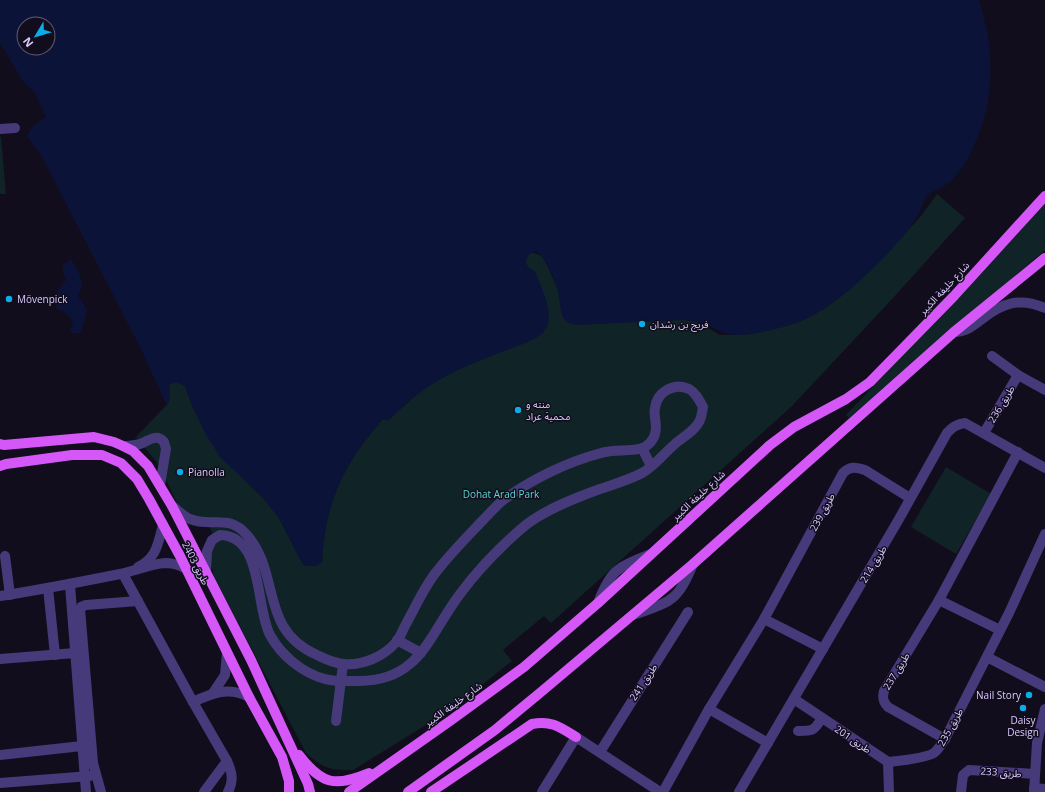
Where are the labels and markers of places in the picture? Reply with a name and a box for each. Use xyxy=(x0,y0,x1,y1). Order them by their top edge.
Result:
place label: Mövenpick xyxy=(17,292,68,306)
marker: Mövenpick xyxy=(4,294,14,304)
place label: فريج بن رشدان xyxy=(650,317,709,332)
marker: فريج بن رشدان xyxy=(637,319,647,329)
place label: منته و محمية عراد xyxy=(526,397,570,423)
marker: منته و محمية عراد xyxy=(513,405,523,415)
place label: Pianolla xyxy=(188,465,225,479)
marker: Pianolla xyxy=(175,467,185,477)
place label: Nail Story xyxy=(976,688,1022,702)
marker: Nail Story xyxy=(1024,690,1034,700)
marker: Daisy Design xyxy=(1018,703,1028,713)
place label: Daisy Design xyxy=(1007,713,1039,739)

